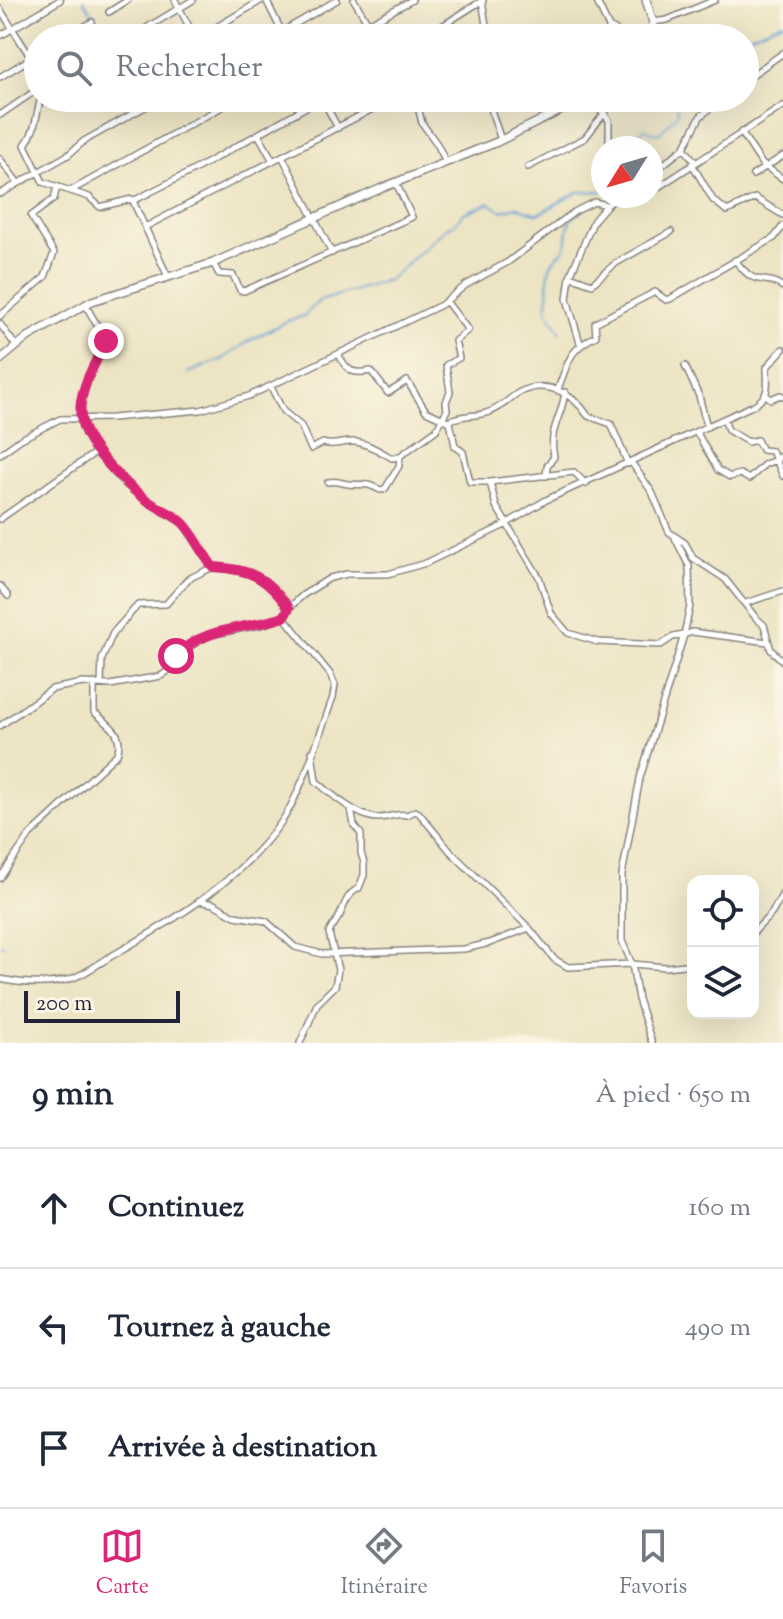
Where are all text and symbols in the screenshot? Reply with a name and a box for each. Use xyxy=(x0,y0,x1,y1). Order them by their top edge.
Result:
search box xyxy=(24,24,759,112)
icon: search xyxy=(52,46,96,90)
text: Rechercher xyxy=(116,47,263,90)
north arrow xyxy=(591,136,663,208)
route end xyxy=(88,323,124,359)
route start xyxy=(158,638,194,674)
map controls xyxy=(687,875,759,1019)
button: locate xyxy=(687,875,759,947)
button: layers xyxy=(687,947,759,1019)
scale bar xyxy=(24,987,180,1023)
text: 200 m xyxy=(36,989,92,1021)
text: 9 min xyxy=(32,1071,114,1120)
text: À pied · 650 m xyxy=(596,1077,751,1114)
icon: ahead xyxy=(32,1186,76,1230)
text: Continuez xyxy=(108,1187,244,1230)
text: 160 m xyxy=(688,1190,751,1227)
icon: left xyxy=(32,1306,76,1350)
text: Tournez à gauche xyxy=(108,1307,331,1350)
text: 490 m xyxy=(685,1310,751,1347)
icon: arrive xyxy=(32,1426,76,1470)
text: Arrivée à destination xyxy=(108,1427,377,1470)
tab: Carte xyxy=(96,1524,149,1604)
tab: Itinéraire xyxy=(341,1524,428,1604)
tab: Favoris xyxy=(619,1524,687,1604)

